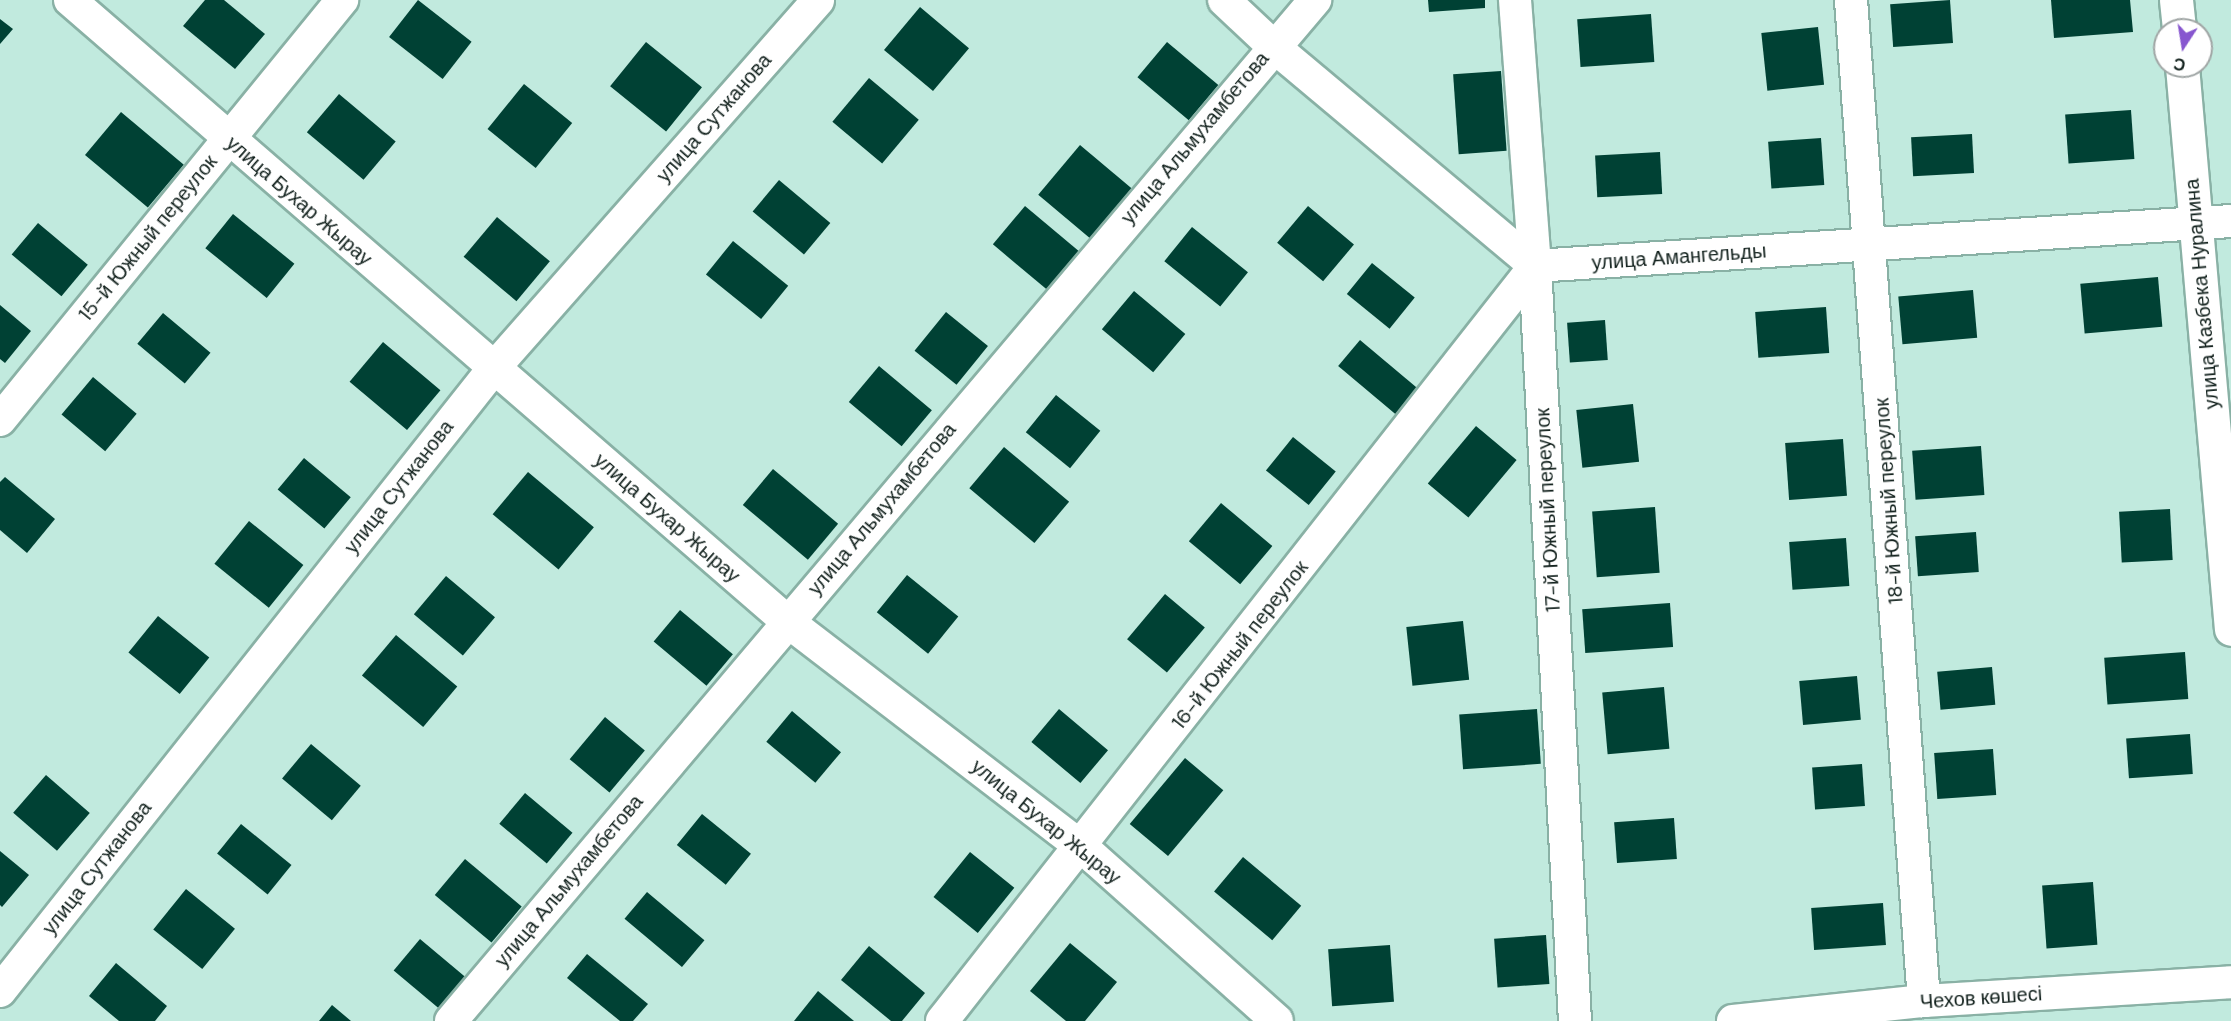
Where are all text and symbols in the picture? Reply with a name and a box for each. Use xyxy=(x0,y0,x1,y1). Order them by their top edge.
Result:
north arrow xyxy=(2153,18,2213,78)
street label: улица Альмухамбетова xyxy=(1116,47,1274,229)
street label: улица Сутжанова xyxy=(652,49,776,187)
text: С xyxy=(2172,53,2187,76)
street label: улица Бухар Жырау xyxy=(221,131,377,271)
street label: 15-й Южный переулок xyxy=(74,150,222,326)
street label: улица Казбека Нуралина xyxy=(2180,178,2224,410)
street label: улица Амангельды xyxy=(1591,239,1767,275)
street label: 18-й Южный переулок xyxy=(1870,397,1908,605)
street label: 17-й Южный переулок xyxy=(1531,407,1565,613)
street label: улица Сутжанова xyxy=(339,415,459,559)
street label: улица Альмухамбетова xyxy=(803,418,961,600)
street label: улица Бухар Жырау xyxy=(589,448,745,588)
street label: 16-й Южный переулок xyxy=(1167,556,1313,734)
street label: улица Бухар Жырау xyxy=(966,754,1126,890)
street label: улица Альмухамбетова xyxy=(490,790,648,972)
street label: улица Сутжанова xyxy=(37,796,157,940)
street label: Чехов көшесі xyxy=(1919,982,2043,1014)

